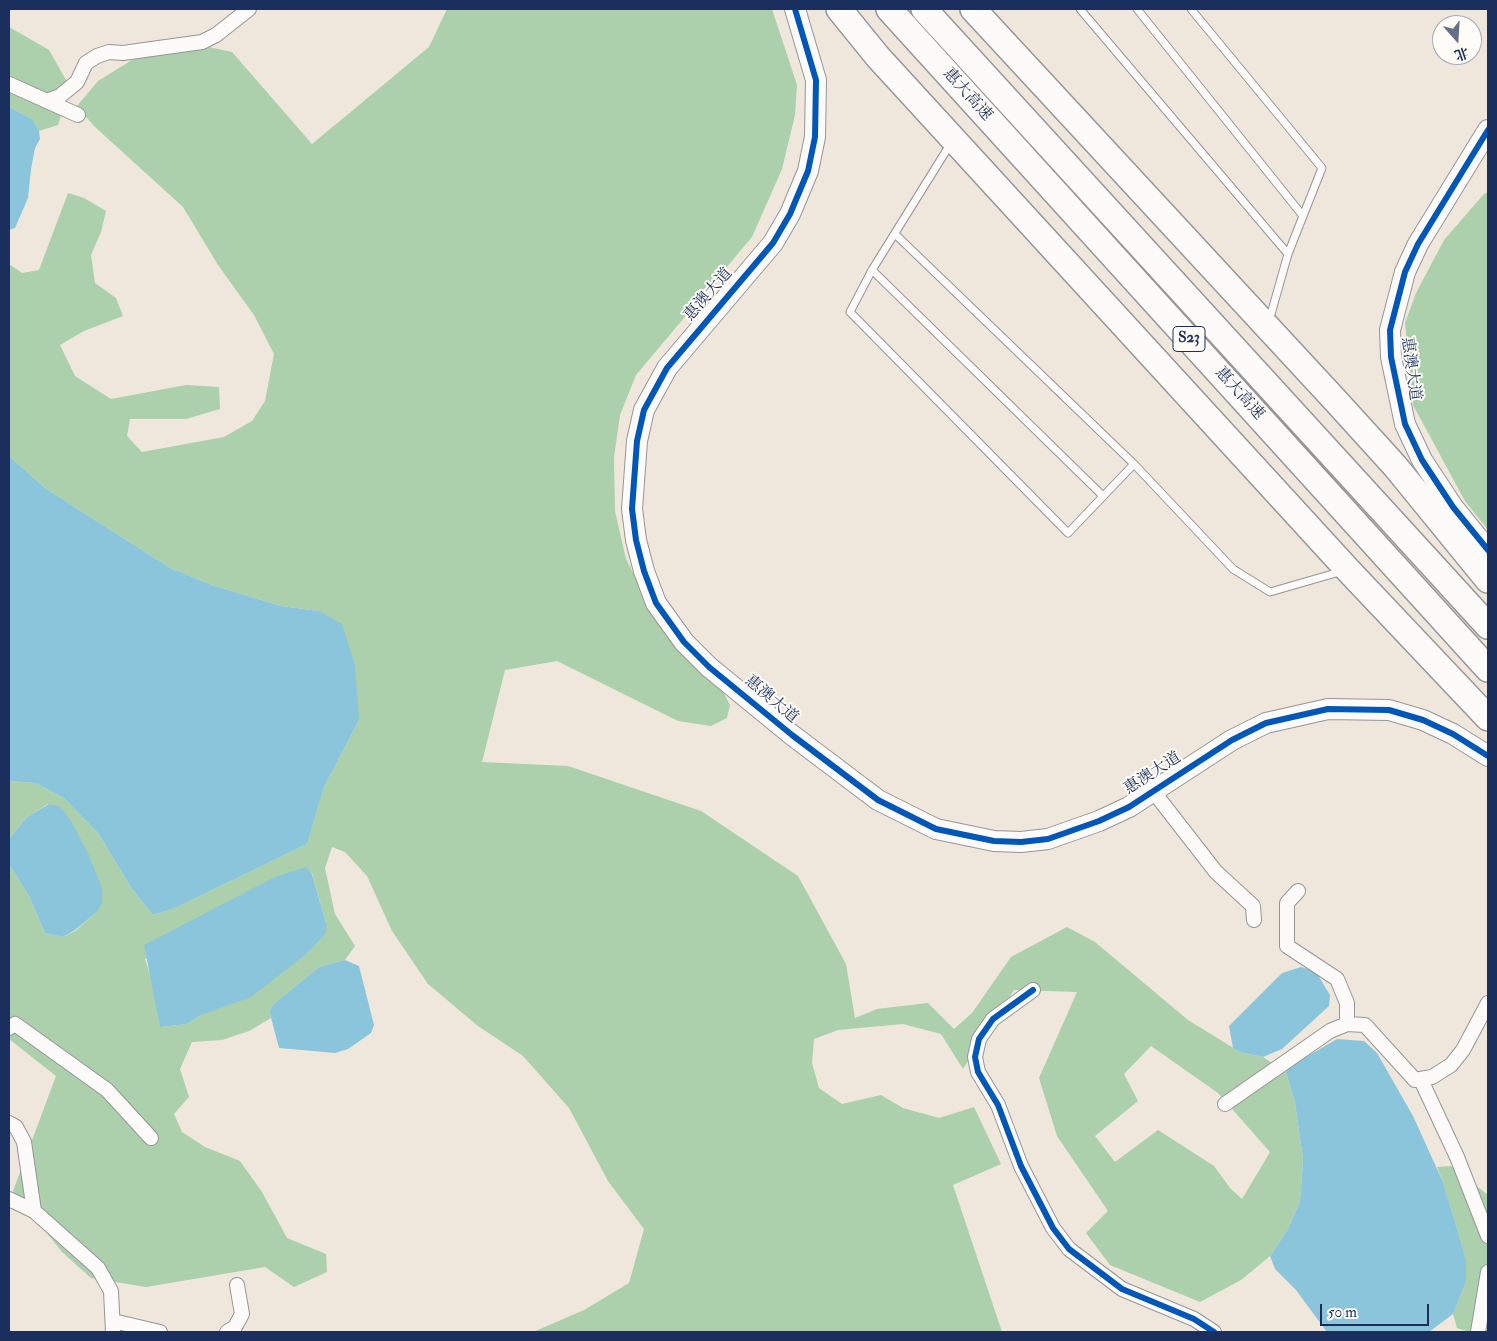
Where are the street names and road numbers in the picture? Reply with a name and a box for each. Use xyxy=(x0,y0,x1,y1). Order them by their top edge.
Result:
street label: 惠大高速 xyxy=(938,65,996,125)
street label: 惠澳大道 xyxy=(681,265,737,325)
road number: S23 xyxy=(1173,326,1205,352)
street label: 惠澳大道 xyxy=(1396,336,1424,402)
street label: 惠大高速 xyxy=(1210,364,1268,424)
street label: 惠澳大道 xyxy=(740,672,802,728)
street label: 惠澳大道 xyxy=(1121,749,1185,799)

